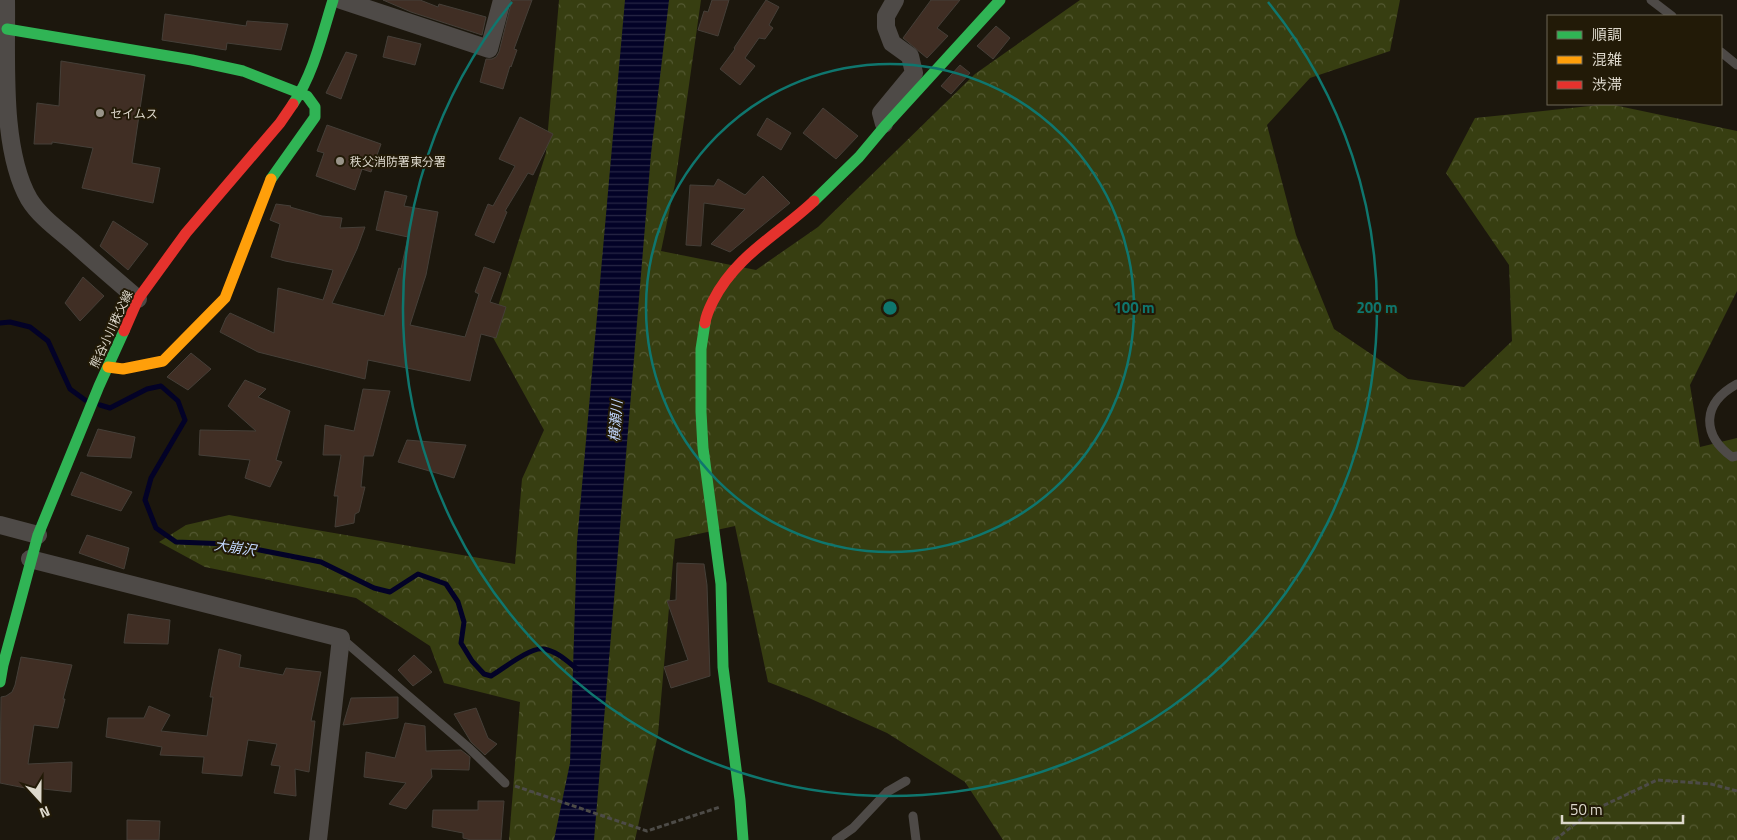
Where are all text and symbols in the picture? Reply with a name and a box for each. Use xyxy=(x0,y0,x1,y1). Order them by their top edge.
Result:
legend xyxy=(1547,15,1722,105)
text: 順調 xyxy=(1592,23,1622,46)
text: 混雑 xyxy=(1592,48,1622,71)
text: 渋滞 xyxy=(1592,73,1622,96)
place label: セイムス xyxy=(110,104,158,123)
marker: セイムス xyxy=(94,107,106,119)
place label: 秩父消防署東分署 xyxy=(350,152,446,171)
marker: 秩父消防署東分署 xyxy=(334,155,346,167)
street label: 熊谷小川秩父線 xyxy=(85,287,137,371)
text: 100 m xyxy=(1113,296,1155,319)
text: 200 m xyxy=(1356,296,1398,319)
centre of rings xyxy=(881,299,899,317)
water label: 横瀬川 xyxy=(603,397,627,443)
water label: 大崩沢 xyxy=(213,534,259,561)
north arrow xyxy=(15,775,65,825)
scale bar xyxy=(1562,792,1683,824)
text: 50 m xyxy=(1570,798,1603,821)
text: N xyxy=(37,801,53,824)

